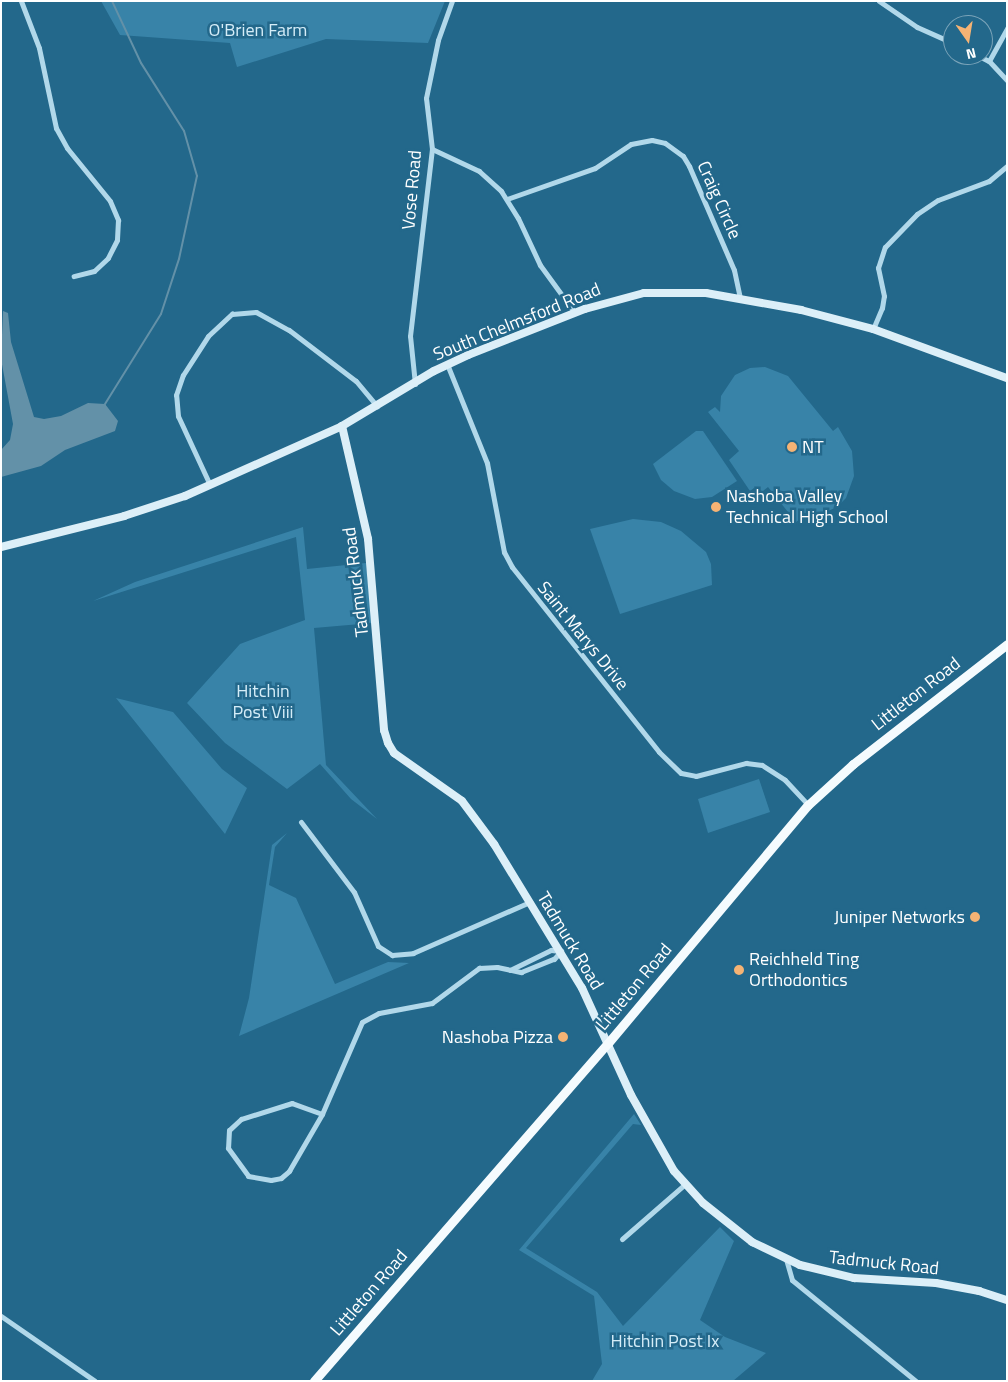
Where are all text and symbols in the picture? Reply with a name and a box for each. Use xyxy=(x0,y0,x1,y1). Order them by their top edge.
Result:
north arrow xyxy=(943,15,993,65)
park label: O'Brien Farm xyxy=(209,19,307,41)
text: N xyxy=(964,43,978,65)
street label: Vose Road xyxy=(398,149,426,231)
street label: Craig Circle xyxy=(692,158,746,242)
street label: South Chelmsford Road xyxy=(430,279,604,365)
place label: NT xyxy=(802,436,824,458)
marker: NT xyxy=(786,441,798,453)
place label: Nashoba Valley Technical High School xyxy=(726,486,888,528)
marker: Nashoba Valley Technical High School xyxy=(710,501,722,513)
street label: Tadmuck Road xyxy=(339,526,373,638)
street label: Saint Marys Drive xyxy=(533,577,633,695)
street label: Littleton Road xyxy=(867,653,965,735)
park label: Hitchin Post Viii xyxy=(232,681,294,724)
street label: Tadmuck Road xyxy=(532,888,608,994)
place label: Juniper Networks xyxy=(834,906,965,928)
marker: Juniper Networks xyxy=(969,911,981,923)
street label: Littleton Road xyxy=(591,939,677,1035)
place label: Reichheld Ting Orthodontics xyxy=(749,949,859,992)
marker: Reichheld Ting Orthodontics xyxy=(733,964,745,976)
place label: Nashoba Pizza xyxy=(442,1026,553,1048)
marker: Nashoba Pizza xyxy=(557,1031,569,1043)
street label: Littleton Road xyxy=(326,1246,412,1340)
street label: Tadmuck Road xyxy=(828,1246,940,1280)
park label: Hitchin Post Ix xyxy=(611,1330,719,1352)

